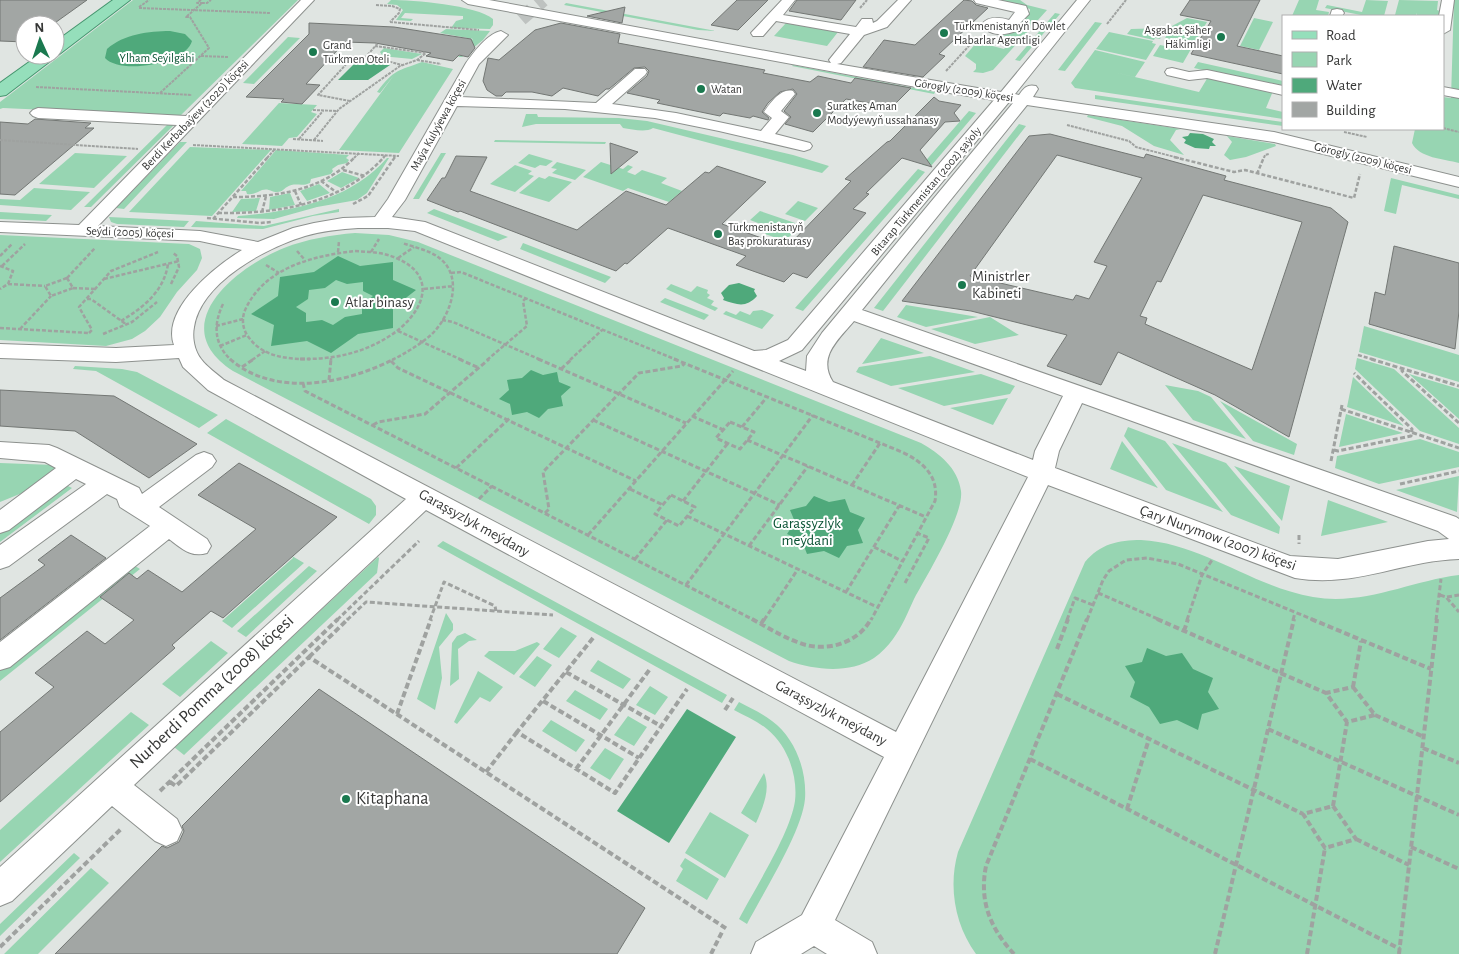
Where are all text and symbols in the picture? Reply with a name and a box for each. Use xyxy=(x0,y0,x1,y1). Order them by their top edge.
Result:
north arrow xyxy=(15,15,65,65)
legend xyxy=(1282,15,1444,130)
place label: Türkmenistanyň Döwlet Habarlar Agentligi xyxy=(954,20,1066,46)
text: N xyxy=(34,21,45,35)
place label: Aşgabat Şäher Häkimligi xyxy=(1144,24,1211,50)
marker: Türkmenistanyň Döwlet Habarlar Agentligi xyxy=(938,27,950,39)
text: Road xyxy=(1326,28,1356,43)
marker: Aşgabat Şäher Häkimligi xyxy=(1215,31,1227,43)
place label: Grand Türkmen Oteli xyxy=(323,39,389,65)
marker: Grand Türkmen Oteli xyxy=(307,46,319,58)
park label: Ylham Seýilgähi xyxy=(120,52,194,65)
text: Park xyxy=(1326,53,1352,68)
street label: Berdi Kerbabaýew (2020) köçesi xyxy=(139,58,251,173)
street label: Görogly (2009) köçesi xyxy=(914,76,1014,105)
street label: Maýa Kulyýewa köçesi xyxy=(408,77,469,173)
text: Water xyxy=(1326,78,1362,93)
marker: Watan xyxy=(695,83,707,95)
place label: Watan xyxy=(711,83,742,95)
place label: Suratkeş Aman Modyýewyň ussahanasy xyxy=(827,100,939,127)
text: Building xyxy=(1326,103,1376,118)
marker: Suratkeş Aman Modyýewyň ussahanasy xyxy=(811,107,823,119)
street label: Bitarap Türkmenistan (2002) şaýoly xyxy=(869,124,984,258)
street label: Görogly (2009) köçesi xyxy=(1313,140,1413,177)
place label: Türkmenistanyň Baş prokuraturasy xyxy=(728,221,812,248)
street label: Seýdi (2005) köçesi xyxy=(86,224,174,241)
marker: Türkmenistanyň Baş prokuraturasy xyxy=(712,228,724,240)
place label: Ministrler Kabineti xyxy=(972,269,1030,301)
marker: Ministrler Kabineti xyxy=(956,279,968,291)
place label: Atlar binasy xyxy=(345,295,415,310)
marker: Atlar binasy xyxy=(329,296,341,308)
street label: Garaşsyzlyk meýdany xyxy=(416,486,532,560)
street label: Çary Nurymow (2007) köçesi xyxy=(1138,503,1298,573)
park label: Garaşsyzlyk meýdani xyxy=(773,516,841,548)
street label: Nurberdi Pomma (2008) köçesi xyxy=(127,612,297,772)
street label: Garaşsyzlyk meýdany xyxy=(773,677,890,749)
place label: Kitaphana xyxy=(356,790,429,808)
marker: Kitaphana xyxy=(340,793,352,805)

